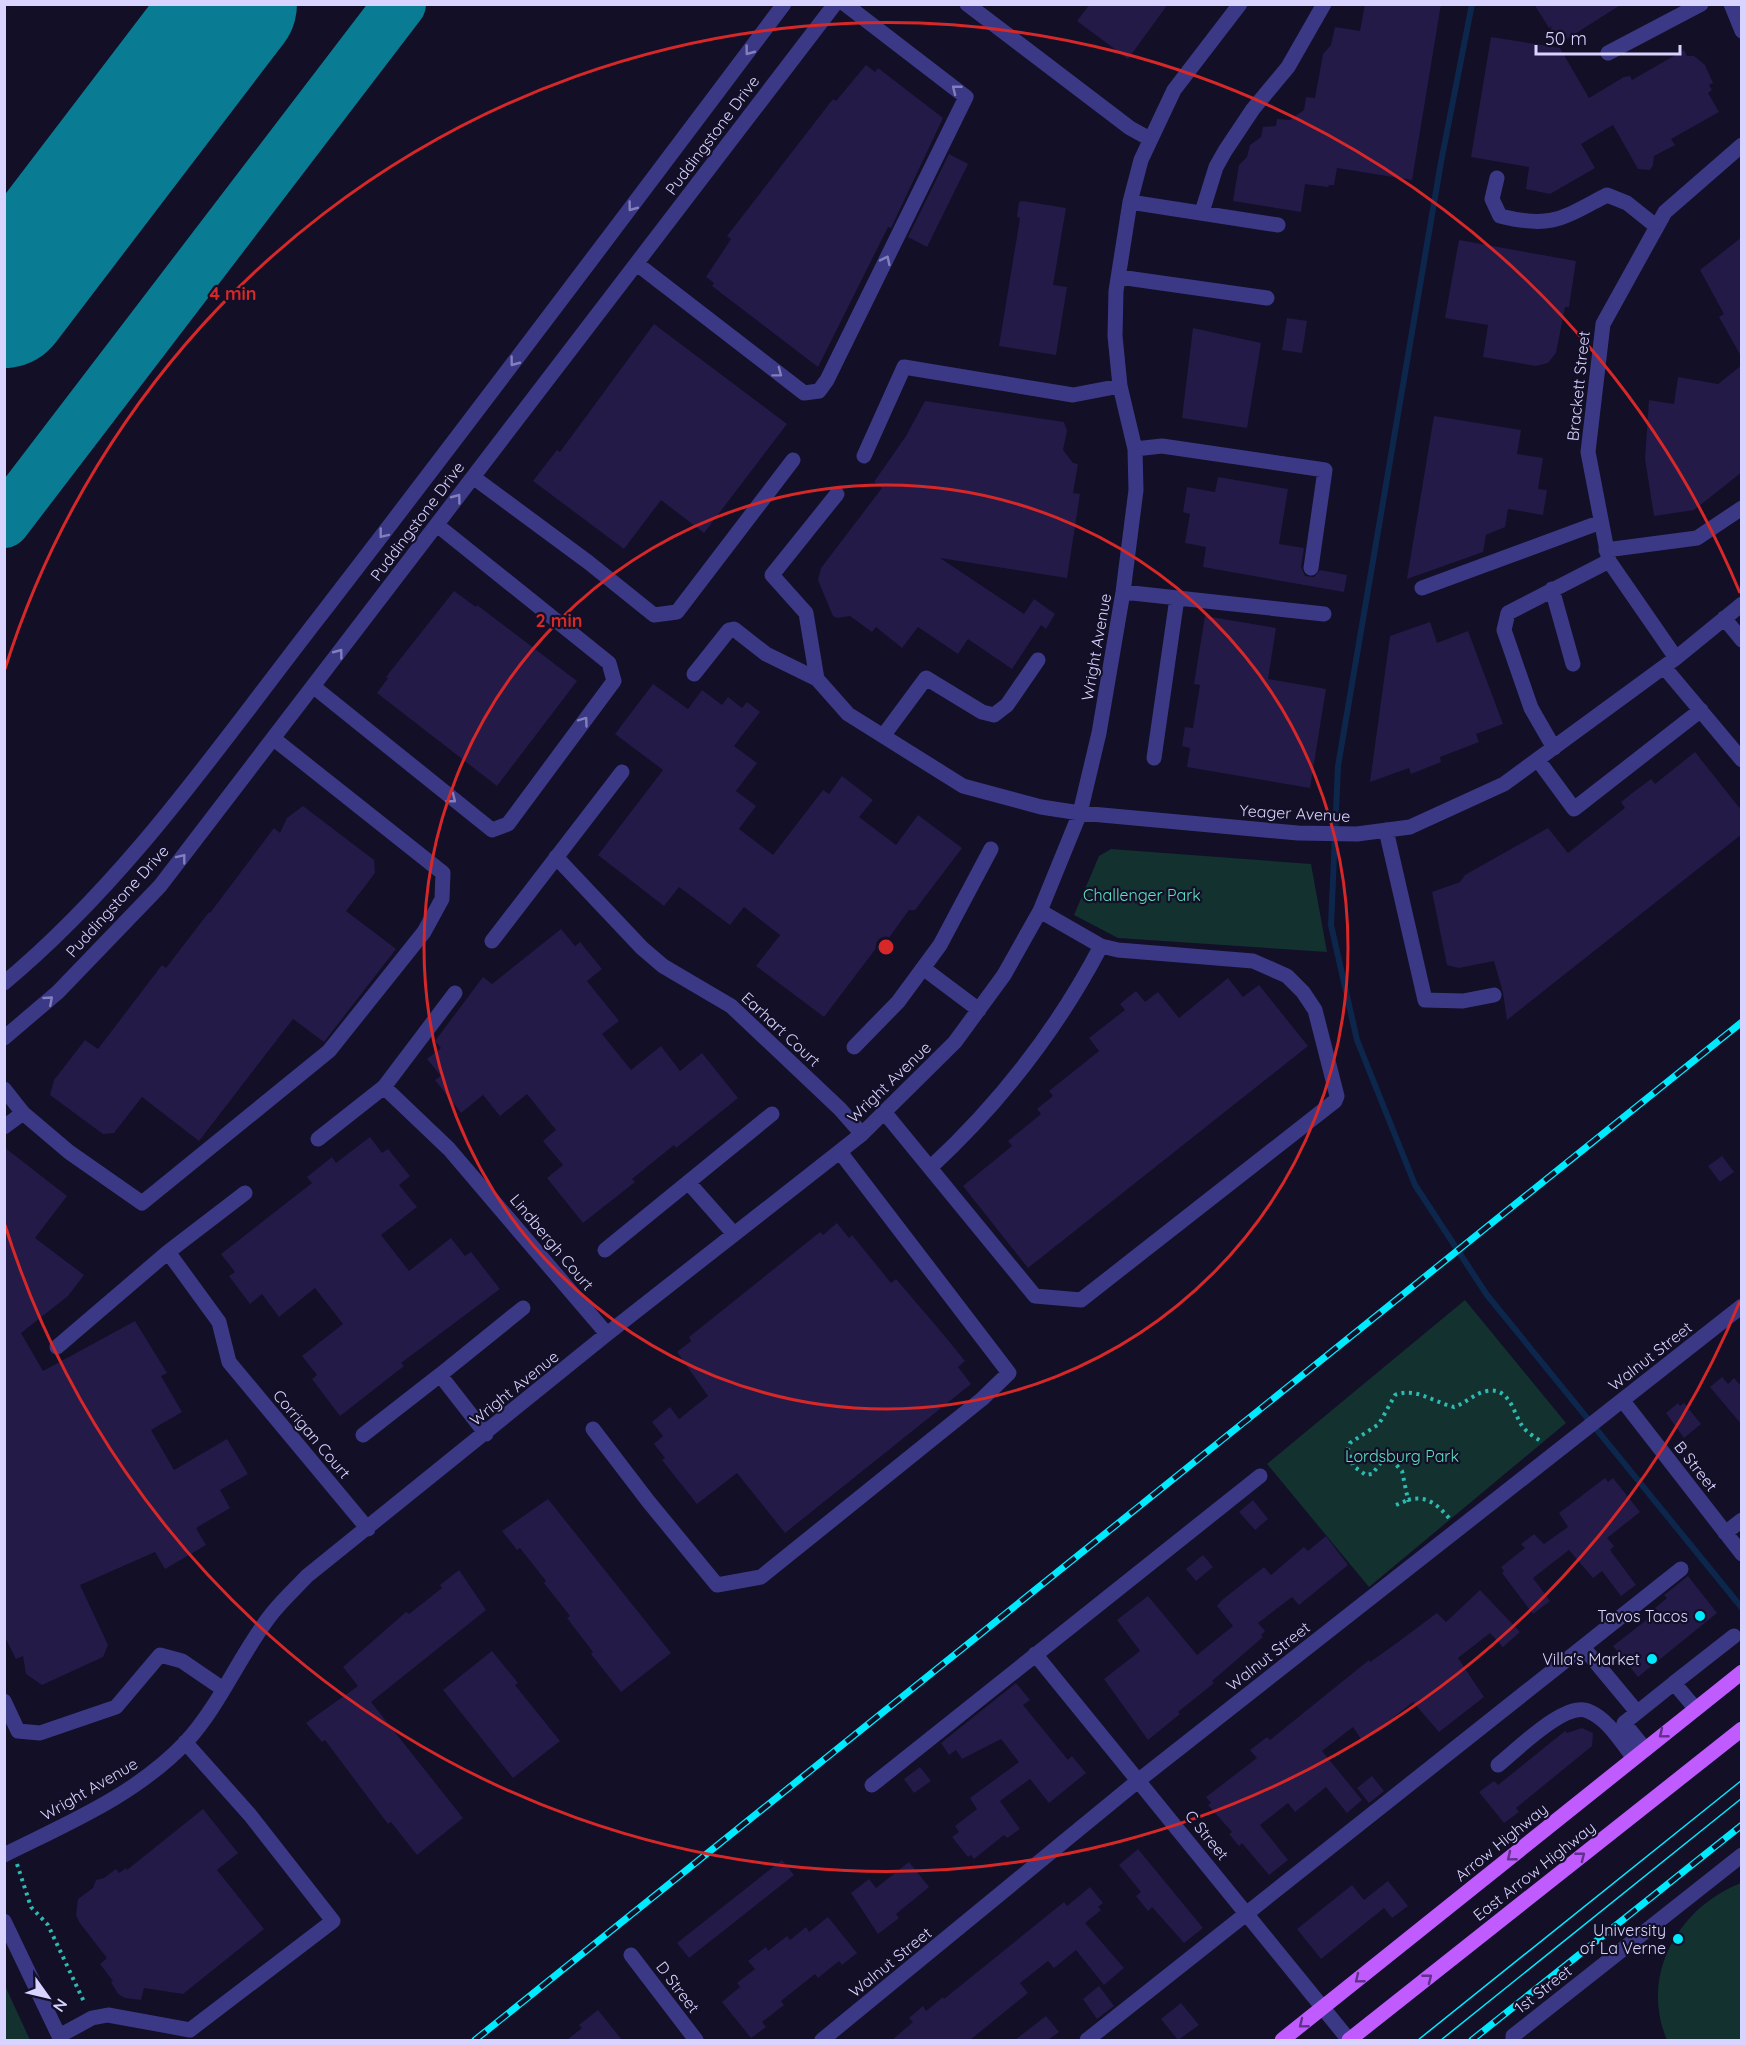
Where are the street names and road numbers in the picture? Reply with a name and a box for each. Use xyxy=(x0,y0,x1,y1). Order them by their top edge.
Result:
street label: Puddingstone Drive xyxy=(661,71,763,199)
street label: Brackett Street xyxy=(1562,330,1594,442)
street label: Puddingstone Drive xyxy=(366,457,468,585)
street label: Wright Avenue xyxy=(1077,592,1115,702)
street label: Yeager Avenue xyxy=(1239,800,1351,826)
street label: Puddingstone Drive xyxy=(61,841,173,961)
street label: Earhart Court xyxy=(737,987,825,1071)
street label: Wright Avenue xyxy=(843,1037,935,1127)
street label: Lindbergh Court xyxy=(506,1190,598,1294)
street label: Walnut Street xyxy=(1604,1317,1696,1395)
street label: Wright Avenue xyxy=(466,1346,562,1430)
street label: Corrigan Court xyxy=(269,1385,355,1483)
street label: B Street xyxy=(1670,1437,1722,1495)
street label: Walnut Street xyxy=(1222,1617,1314,1695)
street label: Wright Avenue xyxy=(37,1753,141,1825)
street label: Arrow Highway xyxy=(1451,1799,1551,1885)
street label: C Street xyxy=(1181,1806,1233,1864)
street label: East Arrow Highway xyxy=(1469,1817,1599,1925)
street label: Walnut Street xyxy=(845,1923,935,2001)
street label: D Street xyxy=(652,1957,704,2017)
street label: 1st Street xyxy=(1510,1961,1576,2017)

